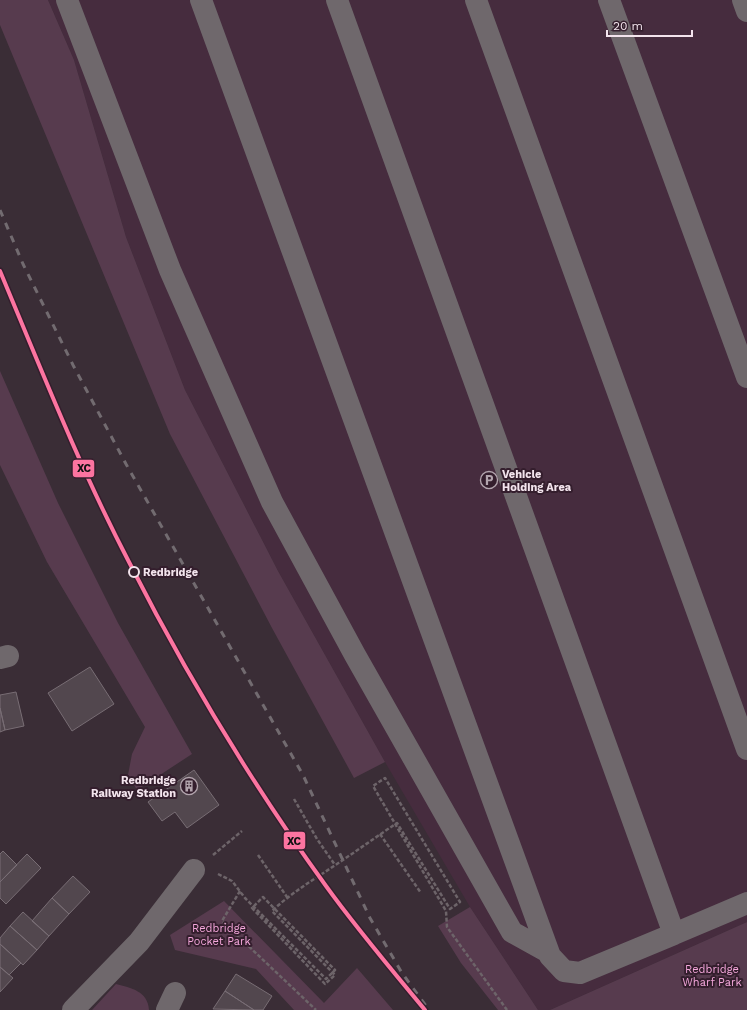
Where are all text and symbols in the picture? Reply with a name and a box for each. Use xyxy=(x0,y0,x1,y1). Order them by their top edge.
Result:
scale bar xyxy=(607,12,692,38)
text: 20 m xyxy=(613,19,643,33)
line badge: XC xyxy=(72,459,95,478)
text: XC xyxy=(77,462,92,475)
place label: Vehicle Holding Area xyxy=(502,468,572,494)
parking icon: Vehicle Holding Area xyxy=(479,470,499,490)
marker: Redbridge xyxy=(128,566,140,578)
place label: Redbridge xyxy=(143,566,198,579)
place label: Redbridge Railway Station xyxy=(91,774,176,800)
building icon: Redbridge Railway Station xyxy=(179,776,199,796)
line badge: XC xyxy=(283,831,306,850)
text: XC xyxy=(287,835,302,848)
park label: Redbridge Pocket Park xyxy=(187,922,251,948)
park label: Redbridge Wharf Park xyxy=(682,963,742,989)

